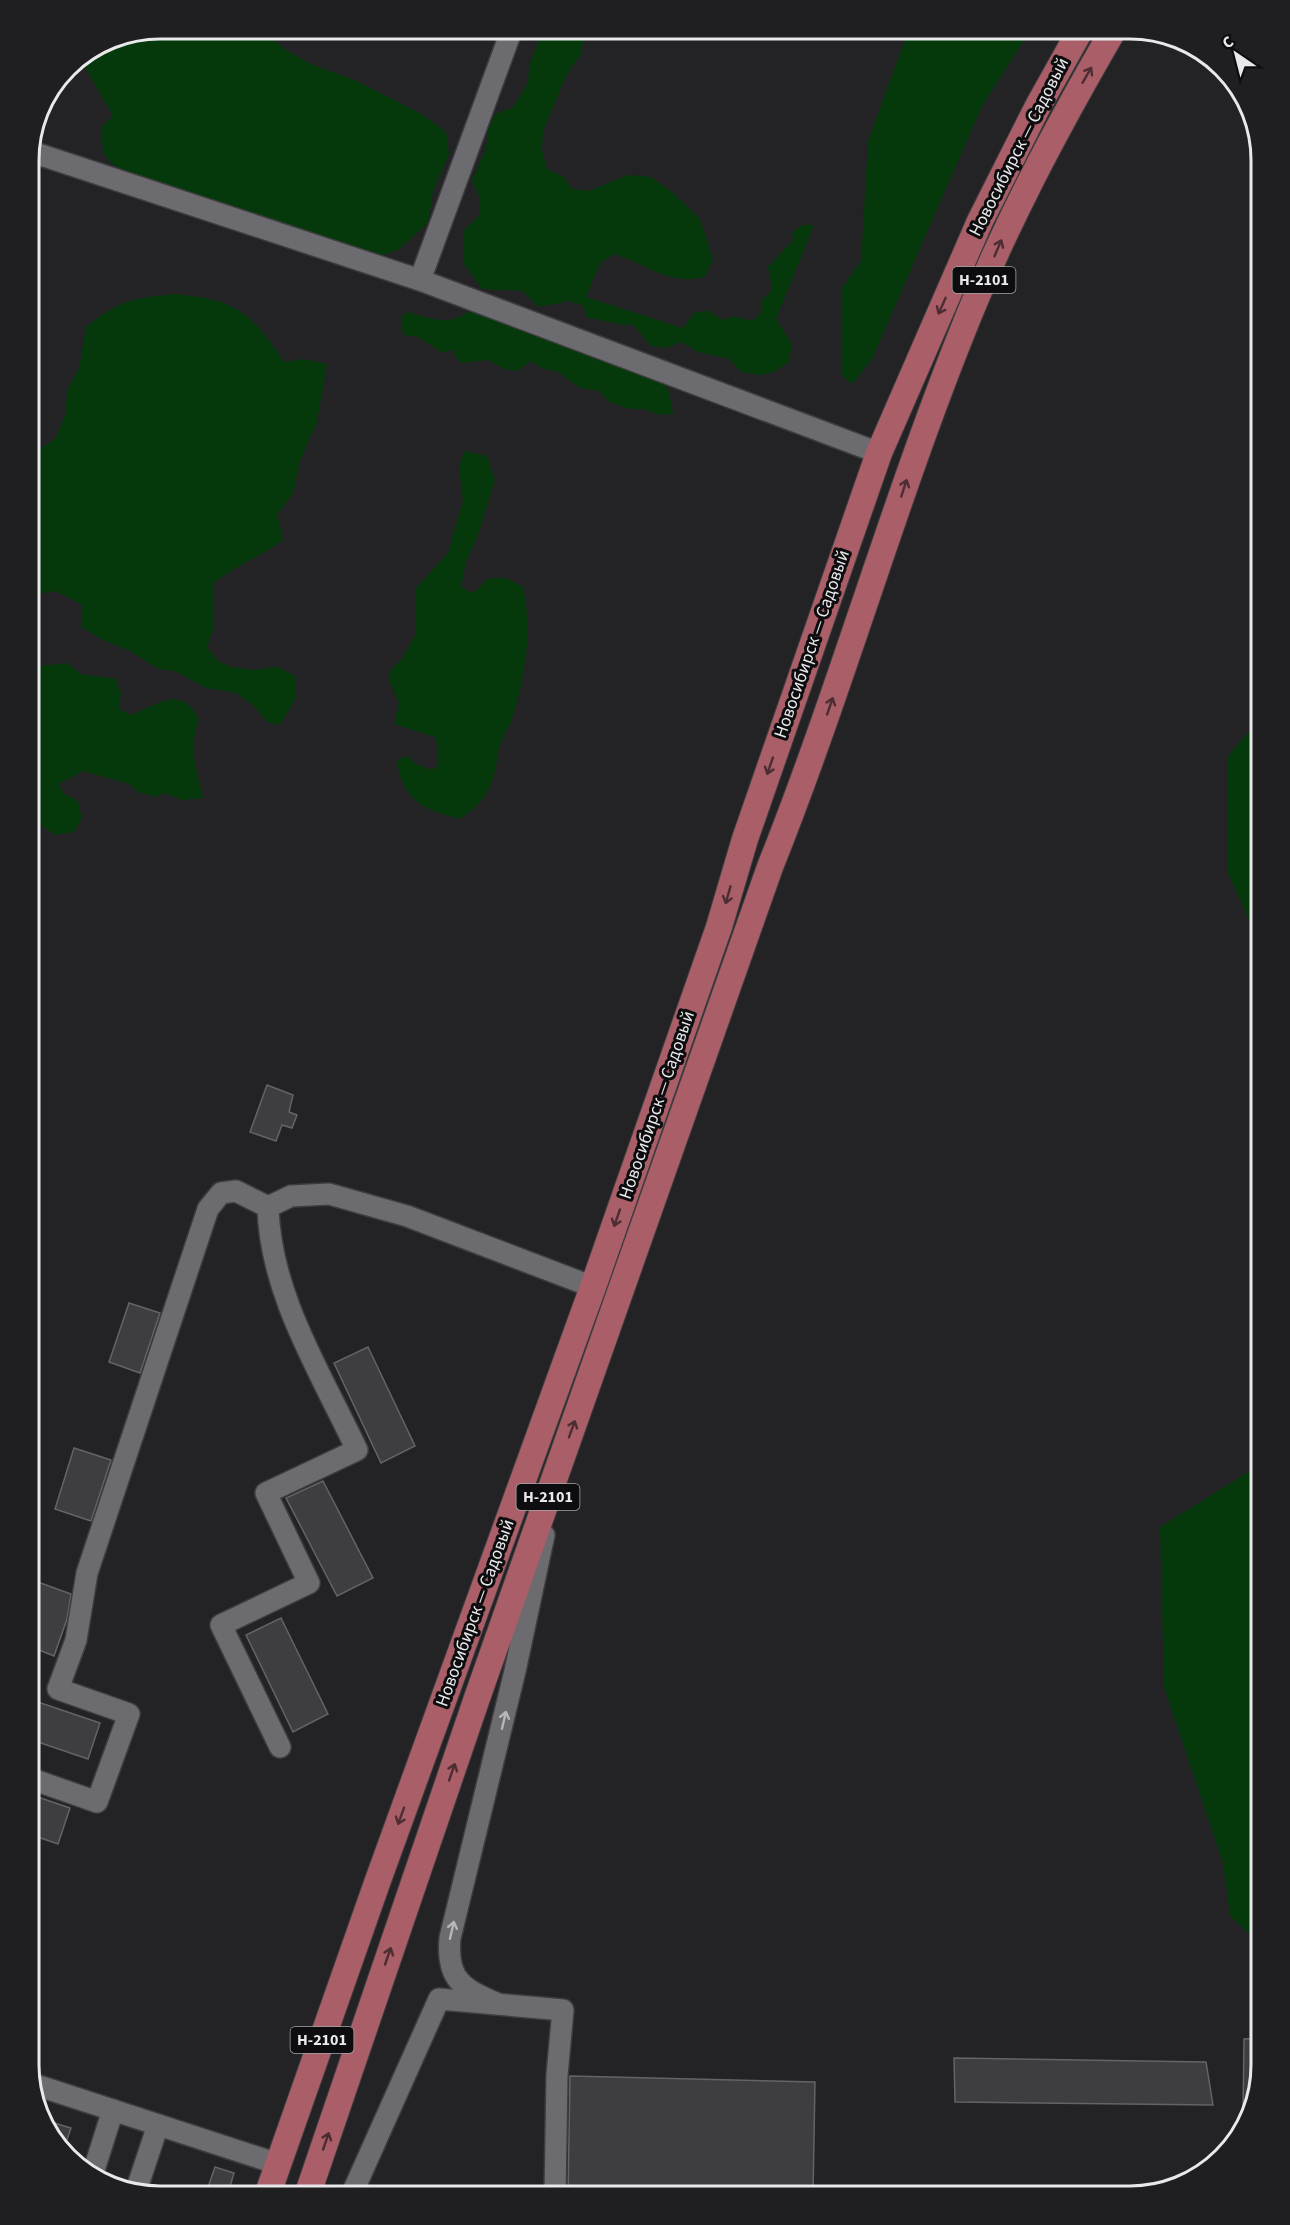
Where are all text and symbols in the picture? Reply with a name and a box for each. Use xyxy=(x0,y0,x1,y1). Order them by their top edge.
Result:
north arrow xyxy=(1206,24,1266,84)
text: С xyxy=(1218,31,1238,54)
street label: Новосибирск — Садовый xyxy=(963,53,1075,241)
one-way arrow xyxy=(1082,67,1094,84)
one-way arrow xyxy=(993,240,1004,258)
road number: Н-2101 xyxy=(952,267,1016,293)
one-way arrow xyxy=(936,297,947,315)
one-way arrow xyxy=(899,479,910,498)
street label: Новосибирск — Садовый xyxy=(768,547,856,741)
one-way arrow xyxy=(825,697,836,716)
one-way arrow xyxy=(764,756,775,775)
one-way arrow xyxy=(722,885,733,904)
street label: Новосибирск — Садовый xyxy=(613,1008,701,1202)
one-way arrow xyxy=(611,1208,622,1227)
one-way arrow xyxy=(568,1420,579,1439)
road number: Н-2101 xyxy=(516,1484,580,1510)
street label: Новосибирск — Садовый xyxy=(429,1516,521,1710)
one-way arrow xyxy=(498,1711,510,1730)
one-way arrow xyxy=(447,1763,458,1782)
one-way arrow xyxy=(394,1806,405,1825)
one-way arrow xyxy=(447,1921,459,1940)
one-way arrow xyxy=(384,1947,395,1966)
road number: Н-2101 xyxy=(290,2027,354,2053)
one-way arrow xyxy=(321,2132,332,2151)

